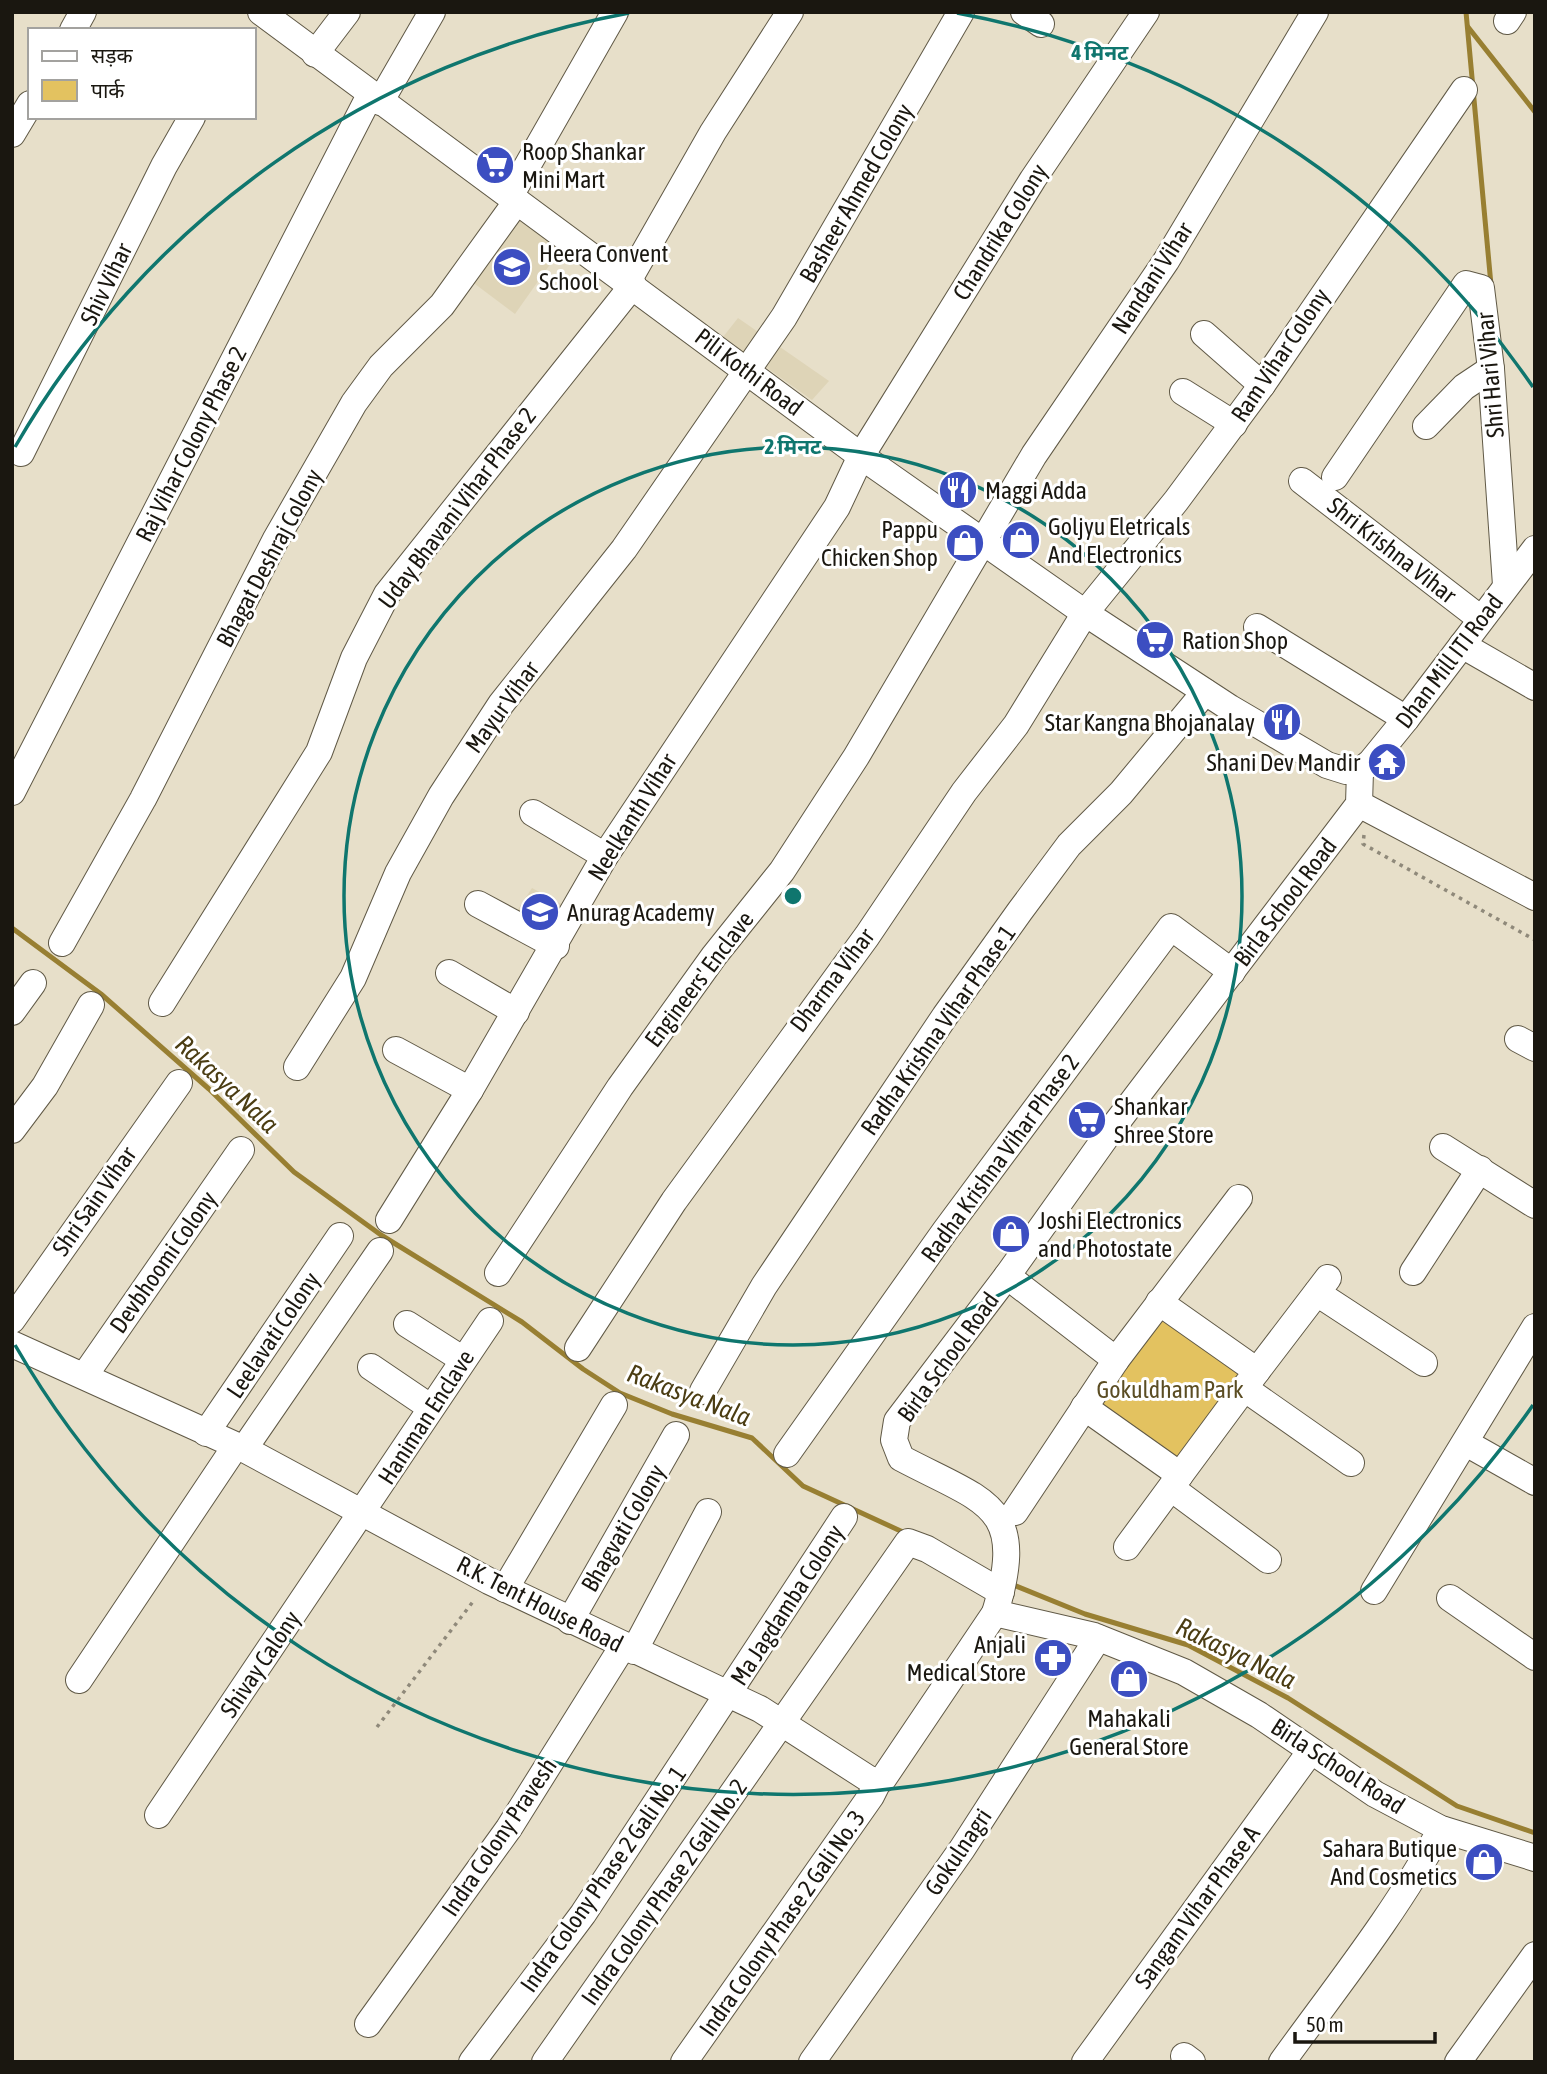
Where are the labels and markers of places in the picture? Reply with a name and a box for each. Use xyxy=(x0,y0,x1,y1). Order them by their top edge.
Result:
place label: Roop Shankar Mini Mart xyxy=(522,138,645,193)
supermarket icon: Roop Shankar Mini Mart xyxy=(474,144,516,186)
place label: Heera Convent School xyxy=(539,240,669,295)
school or university icon: Heera Convent School xyxy=(491,246,533,288)
restaurant icon: Maggi Adda xyxy=(937,469,979,511)
place label: Maggi Adda xyxy=(985,477,1087,504)
place label: Goljyu Eletricals And Electronics xyxy=(1048,513,1190,568)
place label: Pappu Chicken Shop xyxy=(821,516,938,571)
shop icon: Goljyu Eletricals And Electronics xyxy=(1000,519,1042,561)
shop icon: Pappu Chicken Shop xyxy=(944,522,986,564)
supermarket icon: Ration Shop xyxy=(1134,619,1176,661)
place label: Ration Shop xyxy=(1182,627,1288,654)
restaurant icon: Star Kangna Bhojanalay xyxy=(1261,701,1303,743)
place label: Star Kangna Bhojanalay xyxy=(1045,709,1255,736)
temple icon: Shani Dev Mandir xyxy=(1366,741,1408,783)
place label: Shani Dev Mandir xyxy=(1207,749,1361,776)
centre of rings xyxy=(781,884,805,908)
school or university icon: Anurag Academy xyxy=(519,891,561,933)
place label: Anurag Academy xyxy=(567,899,715,926)
place label: Shankar Shree Store xyxy=(1114,1093,1214,1148)
supermarket icon: Shankar Shree Store xyxy=(1066,1099,1108,1141)
place label: Joshi Electronics and Photostate xyxy=(1038,1207,1182,1262)
shop icon: Joshi Electronics and Photostate xyxy=(990,1213,1032,1255)
place label: Anjali Medical Store xyxy=(907,1631,1026,1686)
pharmacy icon: Anjali Medical Store xyxy=(1032,1637,1074,1679)
shop icon: Mahakali General Store xyxy=(1108,1658,1150,1700)
place label: Mahakali General Store xyxy=(1069,1705,1189,1760)
place label: Sahara Butique And Cosmetics xyxy=(1323,1835,1457,1890)
shop icon: Sahara Butique And Cosmetics xyxy=(1463,1841,1505,1883)

